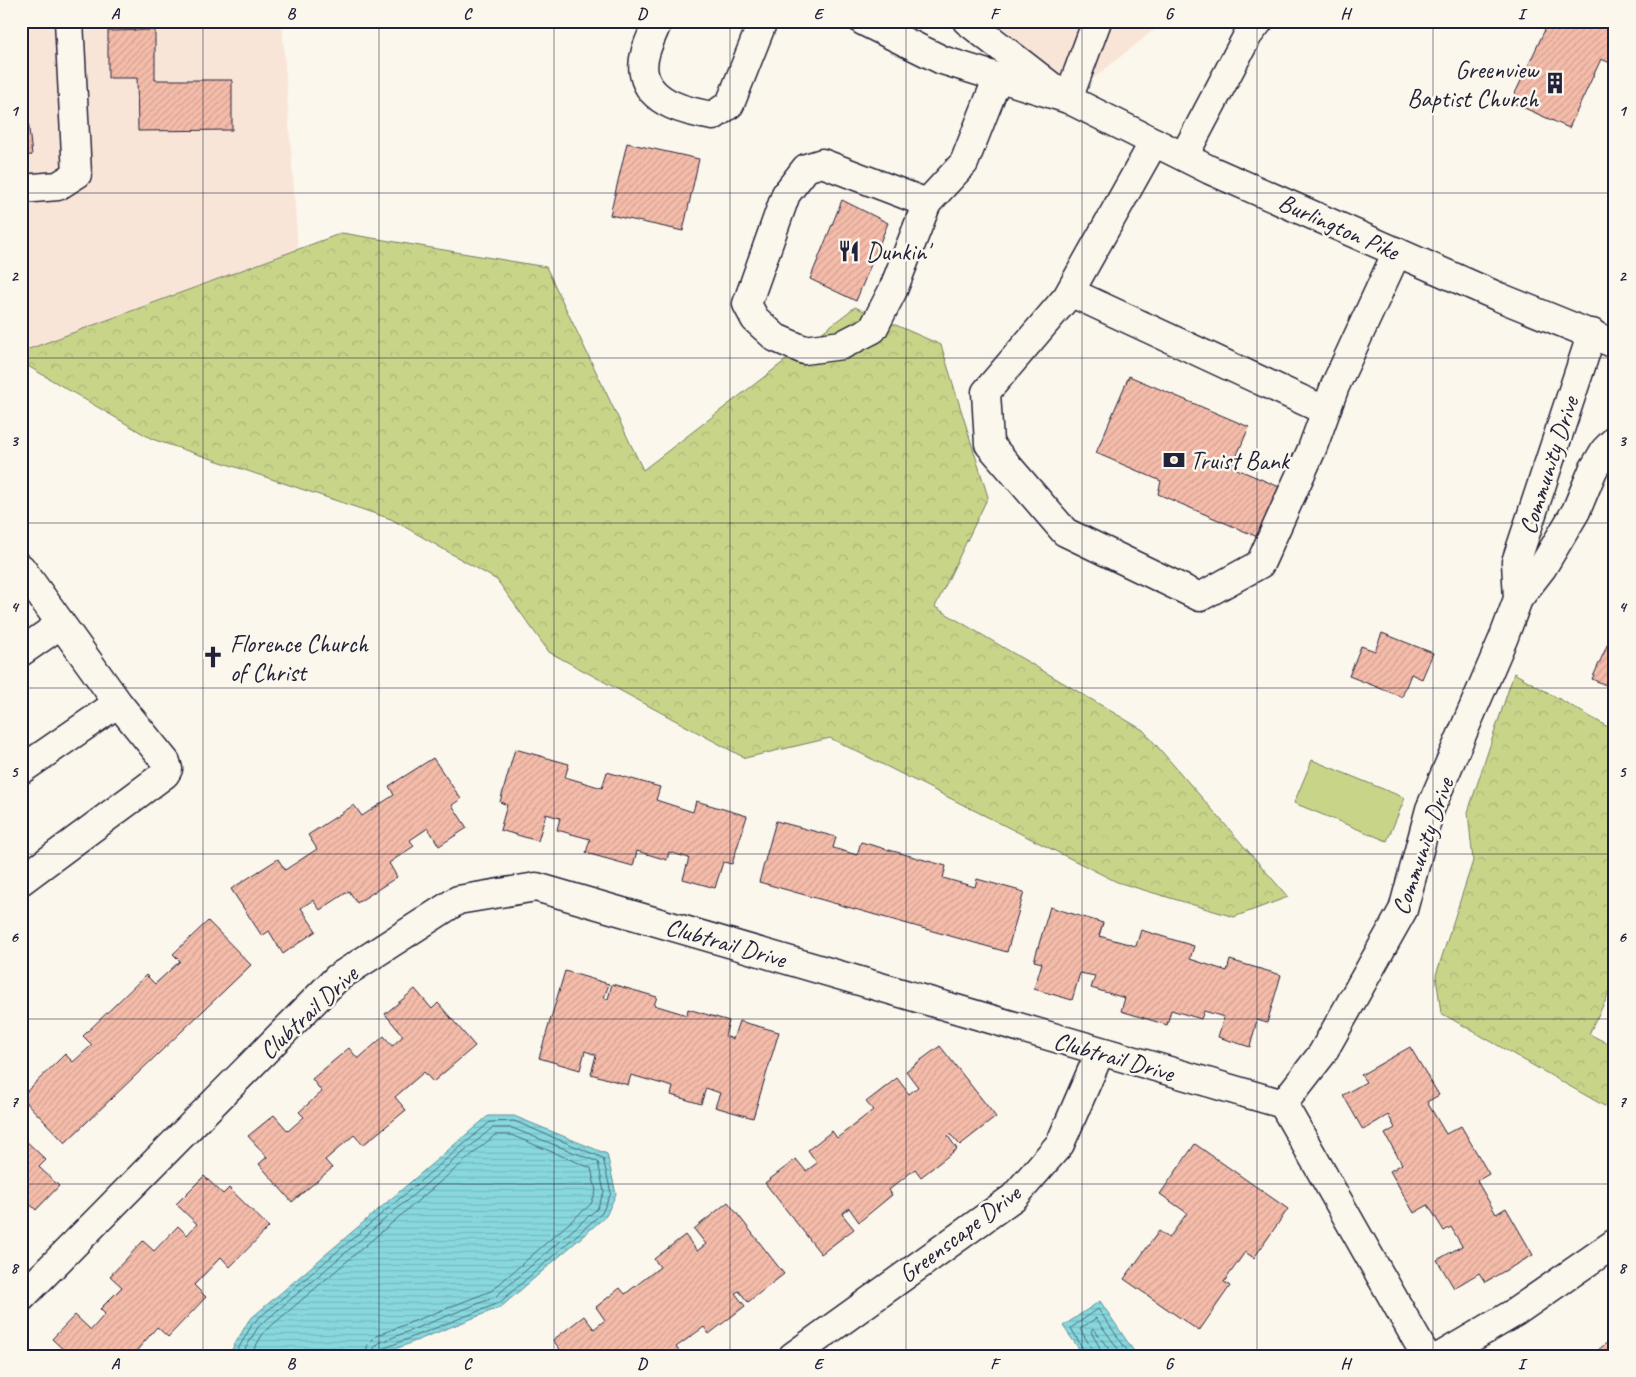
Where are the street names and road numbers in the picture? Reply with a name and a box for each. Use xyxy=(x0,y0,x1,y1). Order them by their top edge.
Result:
street label: Burlington Pike xyxy=(1273,186,1405,268)
street label: Community Drive xyxy=(1512,391,1587,538)
street label: Community Drive xyxy=(1385,772,1462,919)
street label: Clubtrail Drive xyxy=(662,911,791,976)
street label: Clubtrail Drive xyxy=(253,958,366,1066)
street label: Clubtrail Drive xyxy=(1050,1025,1179,1090)
street label: Greenscape Drive xyxy=(892,1176,1028,1290)

